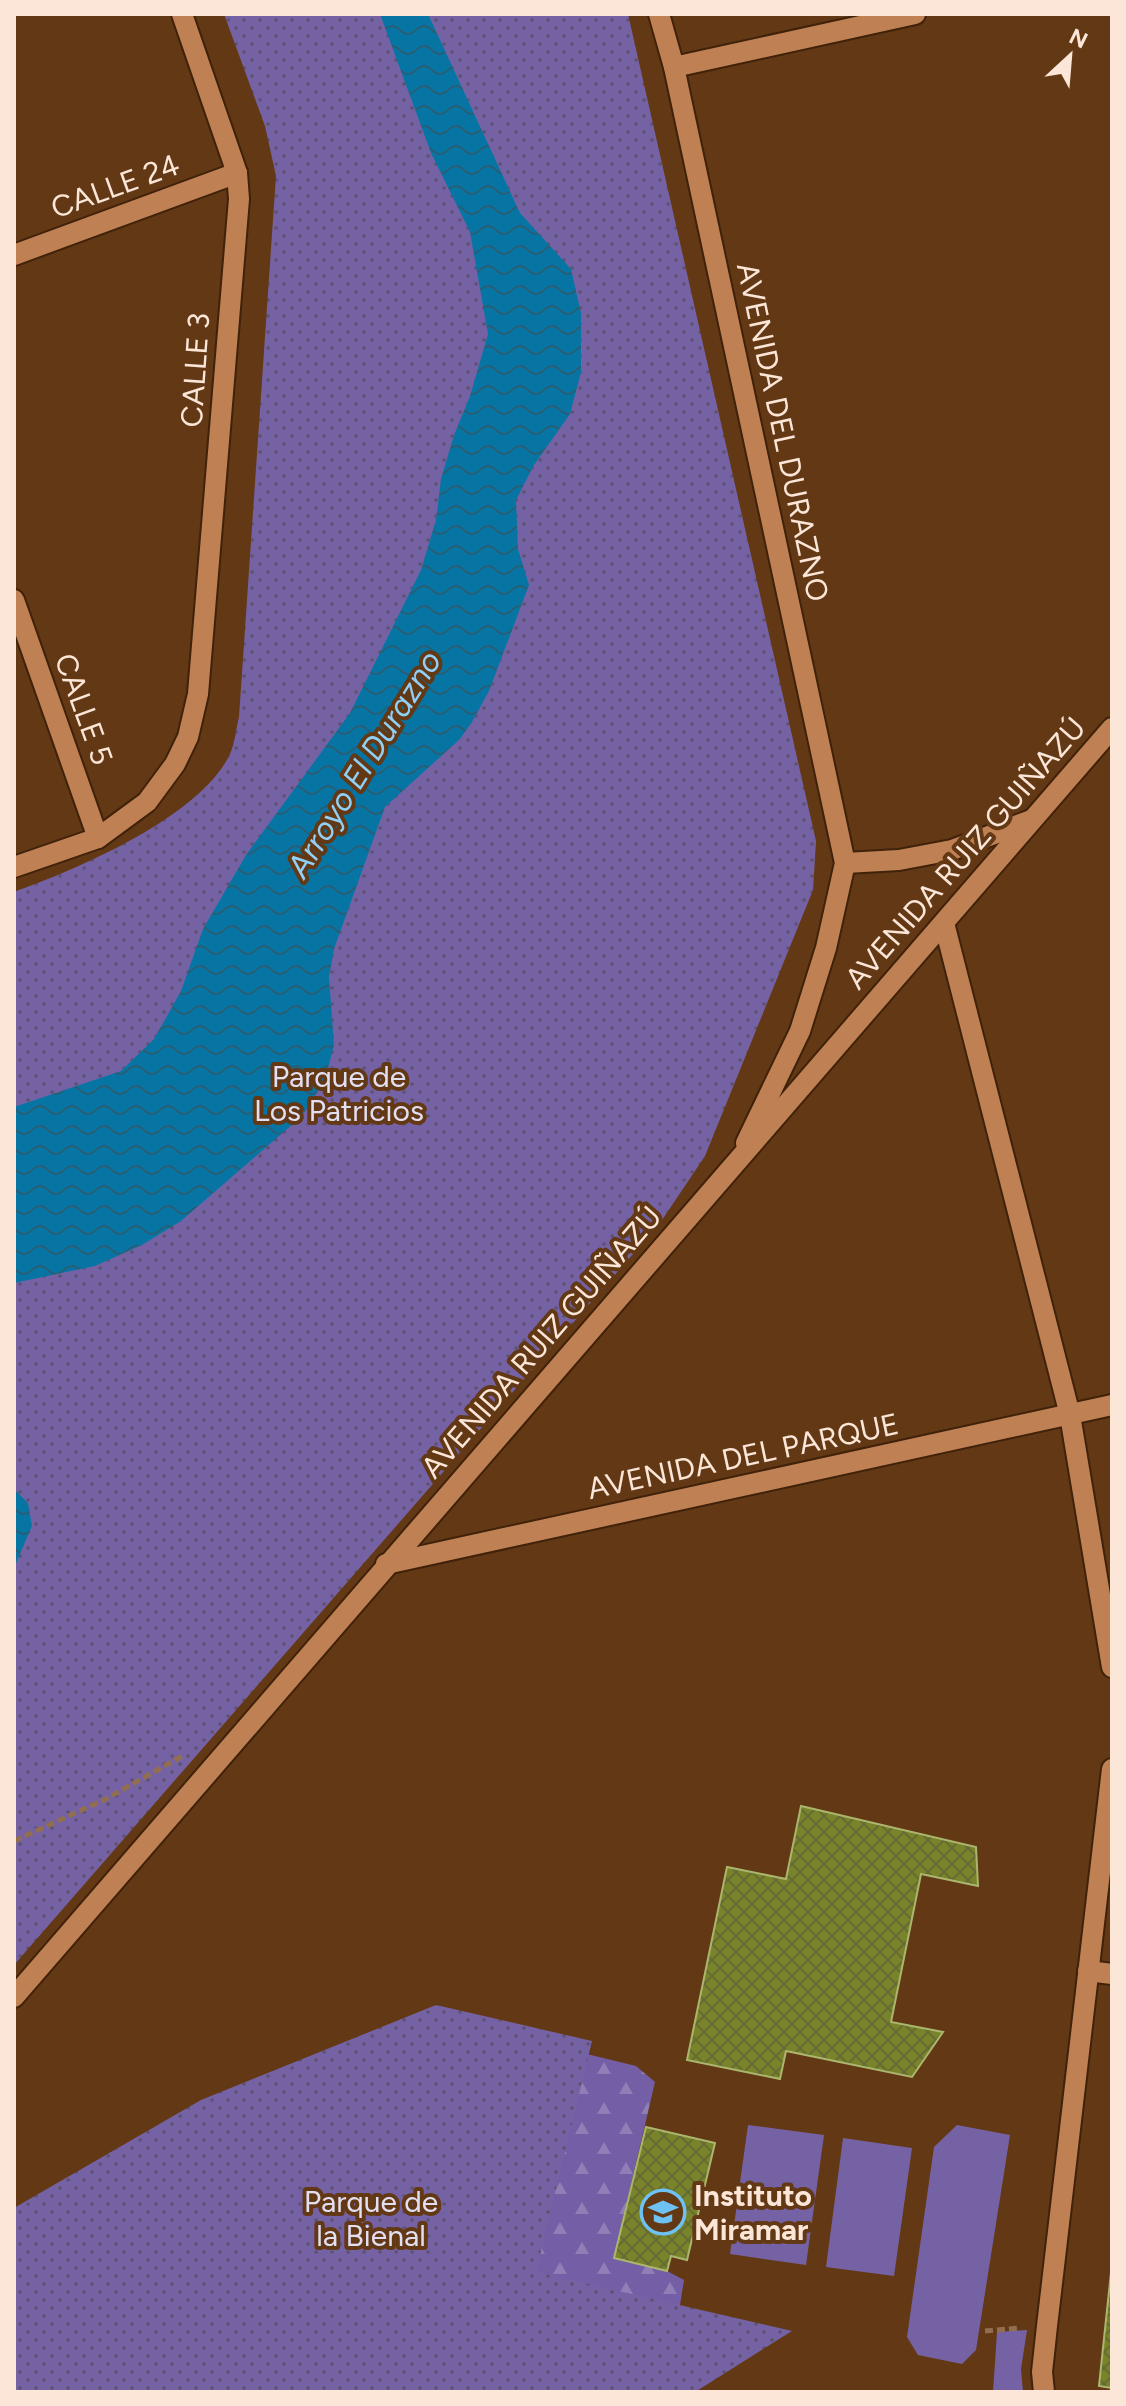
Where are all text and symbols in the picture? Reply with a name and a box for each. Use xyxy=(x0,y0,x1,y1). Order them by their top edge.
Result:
north arrow xyxy=(1030,16,1110,96)
text: N xyxy=(1065,23,1092,54)
street label: CALLE 24 xyxy=(46,146,184,226)
street label: AVENIDA DEL DURAZNO xyxy=(729,259,837,605)
street label: CALLE 3 xyxy=(173,312,217,428)
water label: Arroyo El Durazno xyxy=(278,644,449,886)
street label: CALLE 5 xyxy=(47,648,121,770)
street label: AVENIDA RUIZ GUIÑAZÚ xyxy=(837,709,1093,997)
park label: Parque de Los Patricios xyxy=(254,1058,424,1129)
street label: AVENIDA RUIZ GUIÑAZÚ xyxy=(413,1198,669,1486)
street label: AVENIDA DEL PARQUE xyxy=(584,1405,902,1507)
place label: Instituto Miramar xyxy=(694,2177,812,2248)
park label: Parque de la Bienal xyxy=(304,2183,438,2254)
school or university icon: Instituto Miramar xyxy=(639,2188,687,2236)

